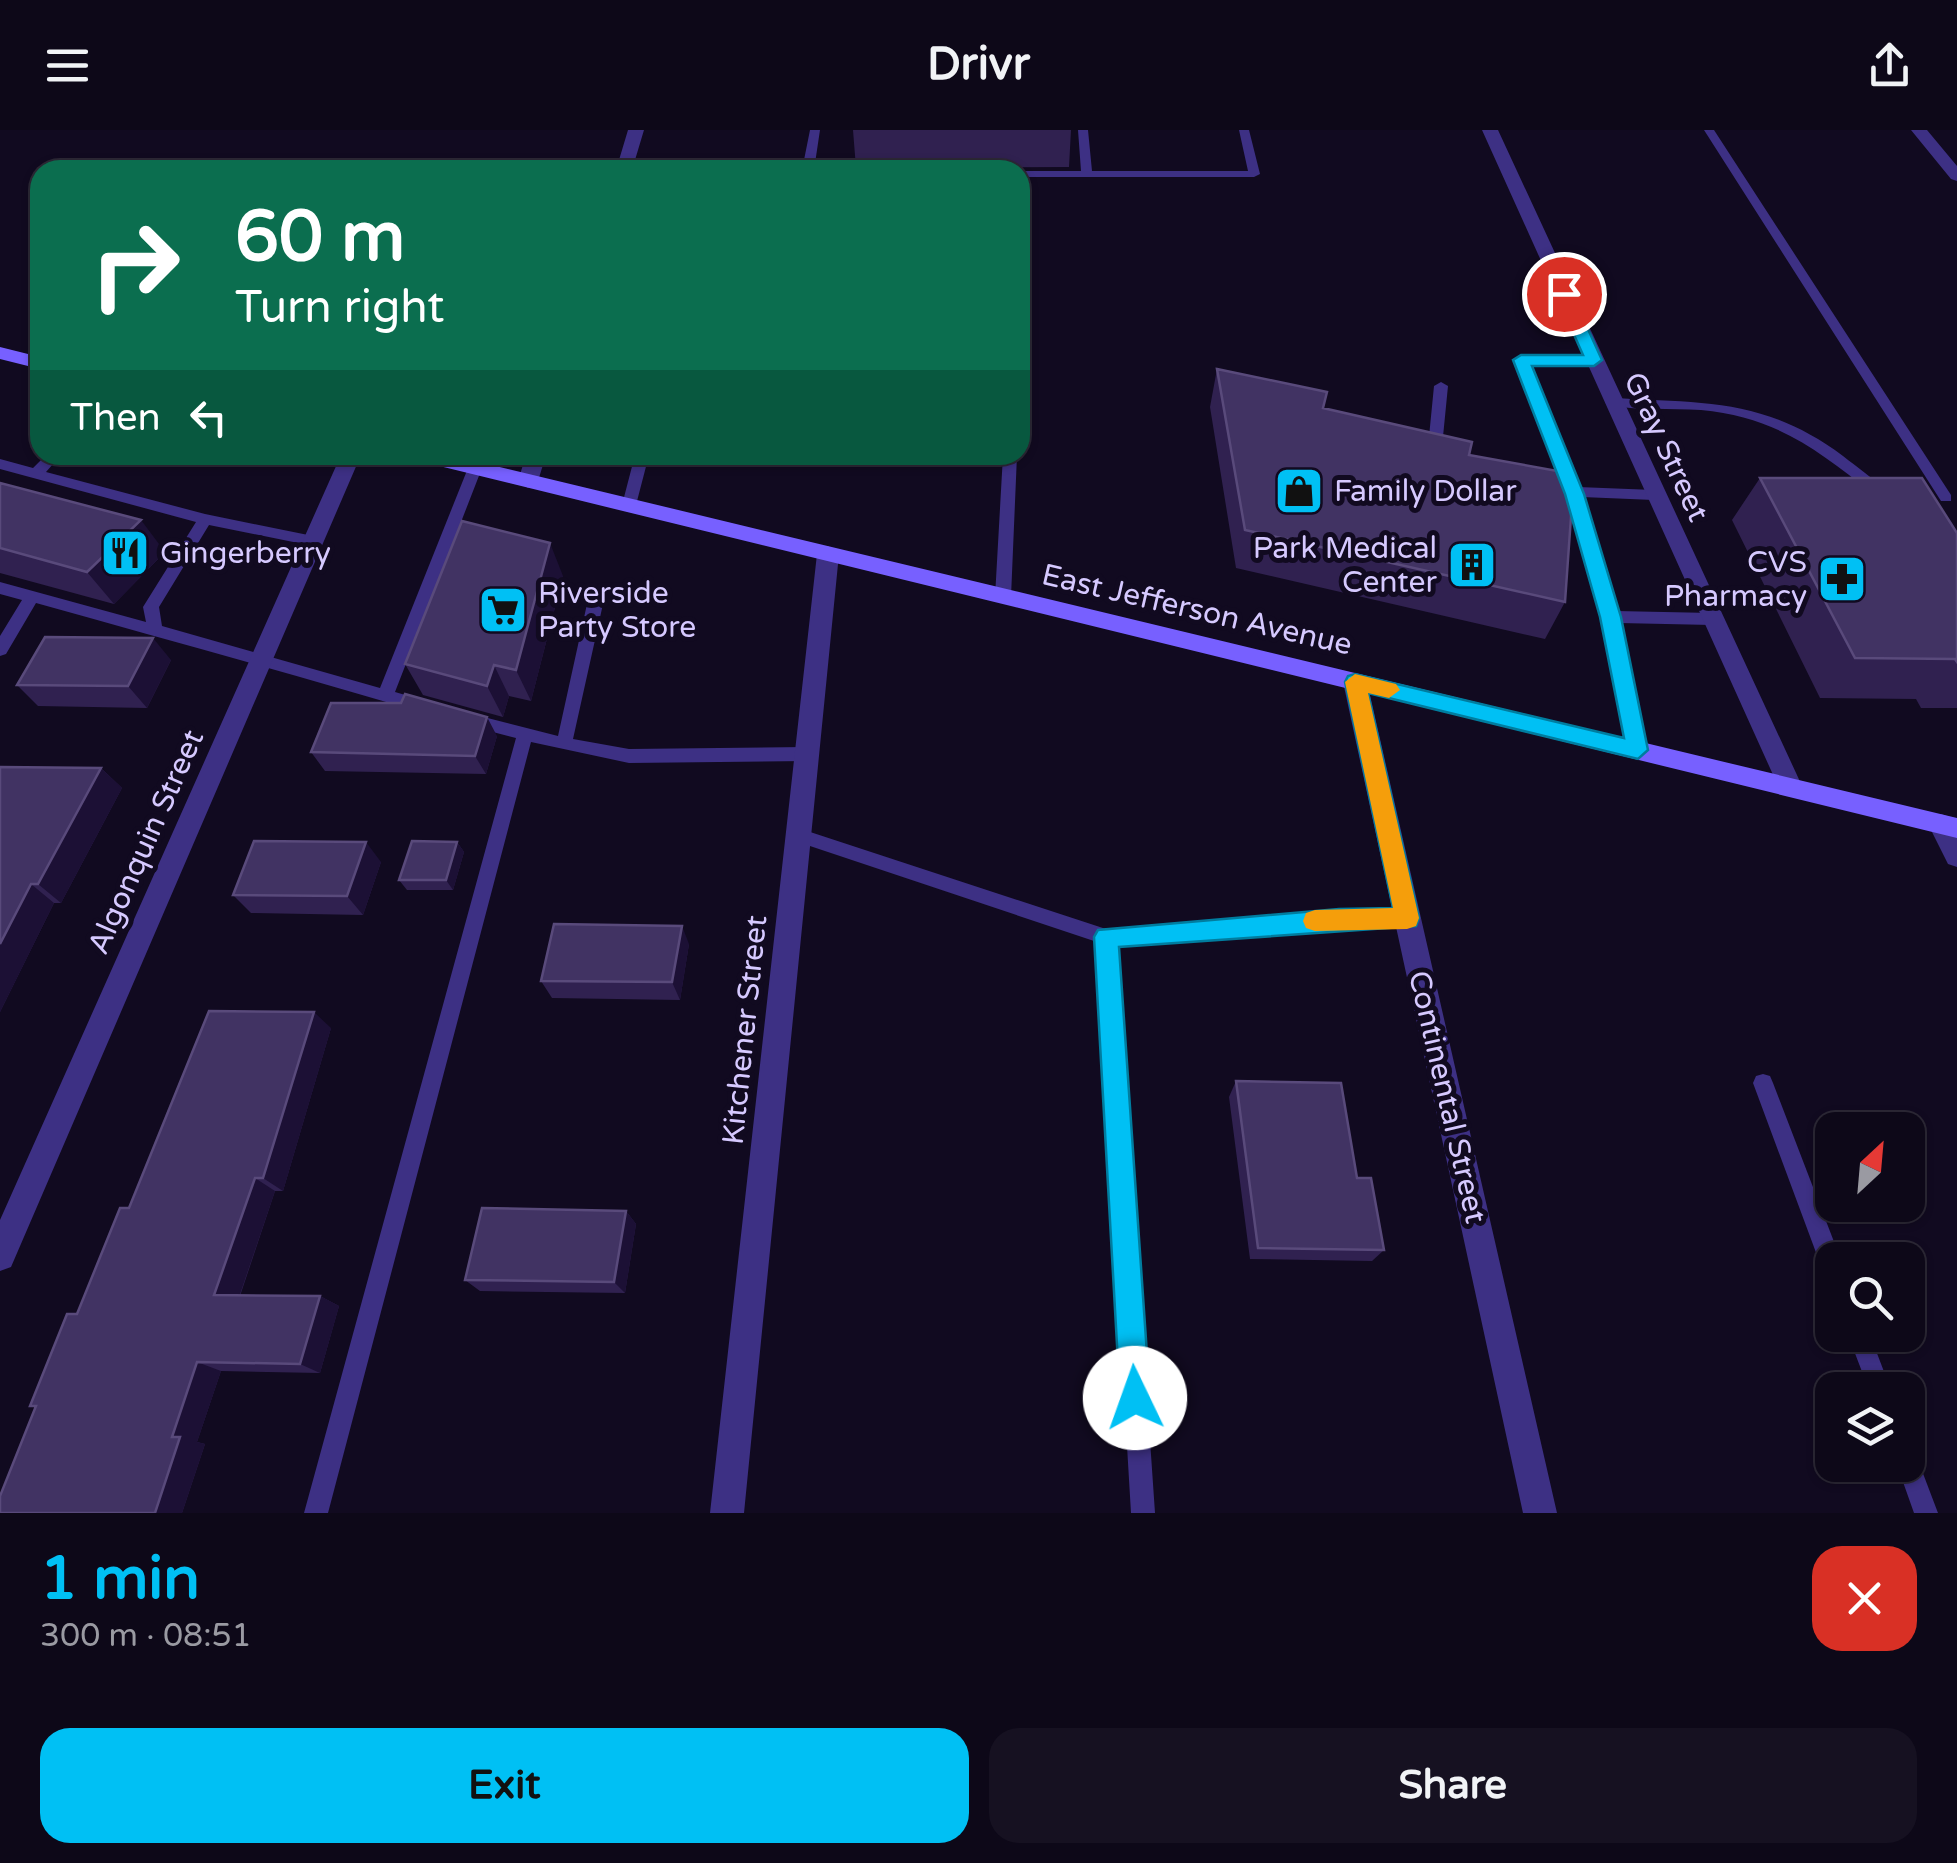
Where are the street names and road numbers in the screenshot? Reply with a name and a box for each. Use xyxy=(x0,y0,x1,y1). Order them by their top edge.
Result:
street label: Gray Street xyxy=(1615,366,1717,528)
street label: East Jefferson Avenue xyxy=(1038,556,1356,664)
street label: Algonquin Street xyxy=(80,724,212,960)
street label: Kitchener Street xyxy=(715,914,775,1146)
street label: Continental Street xyxy=(1400,967,1494,1227)

